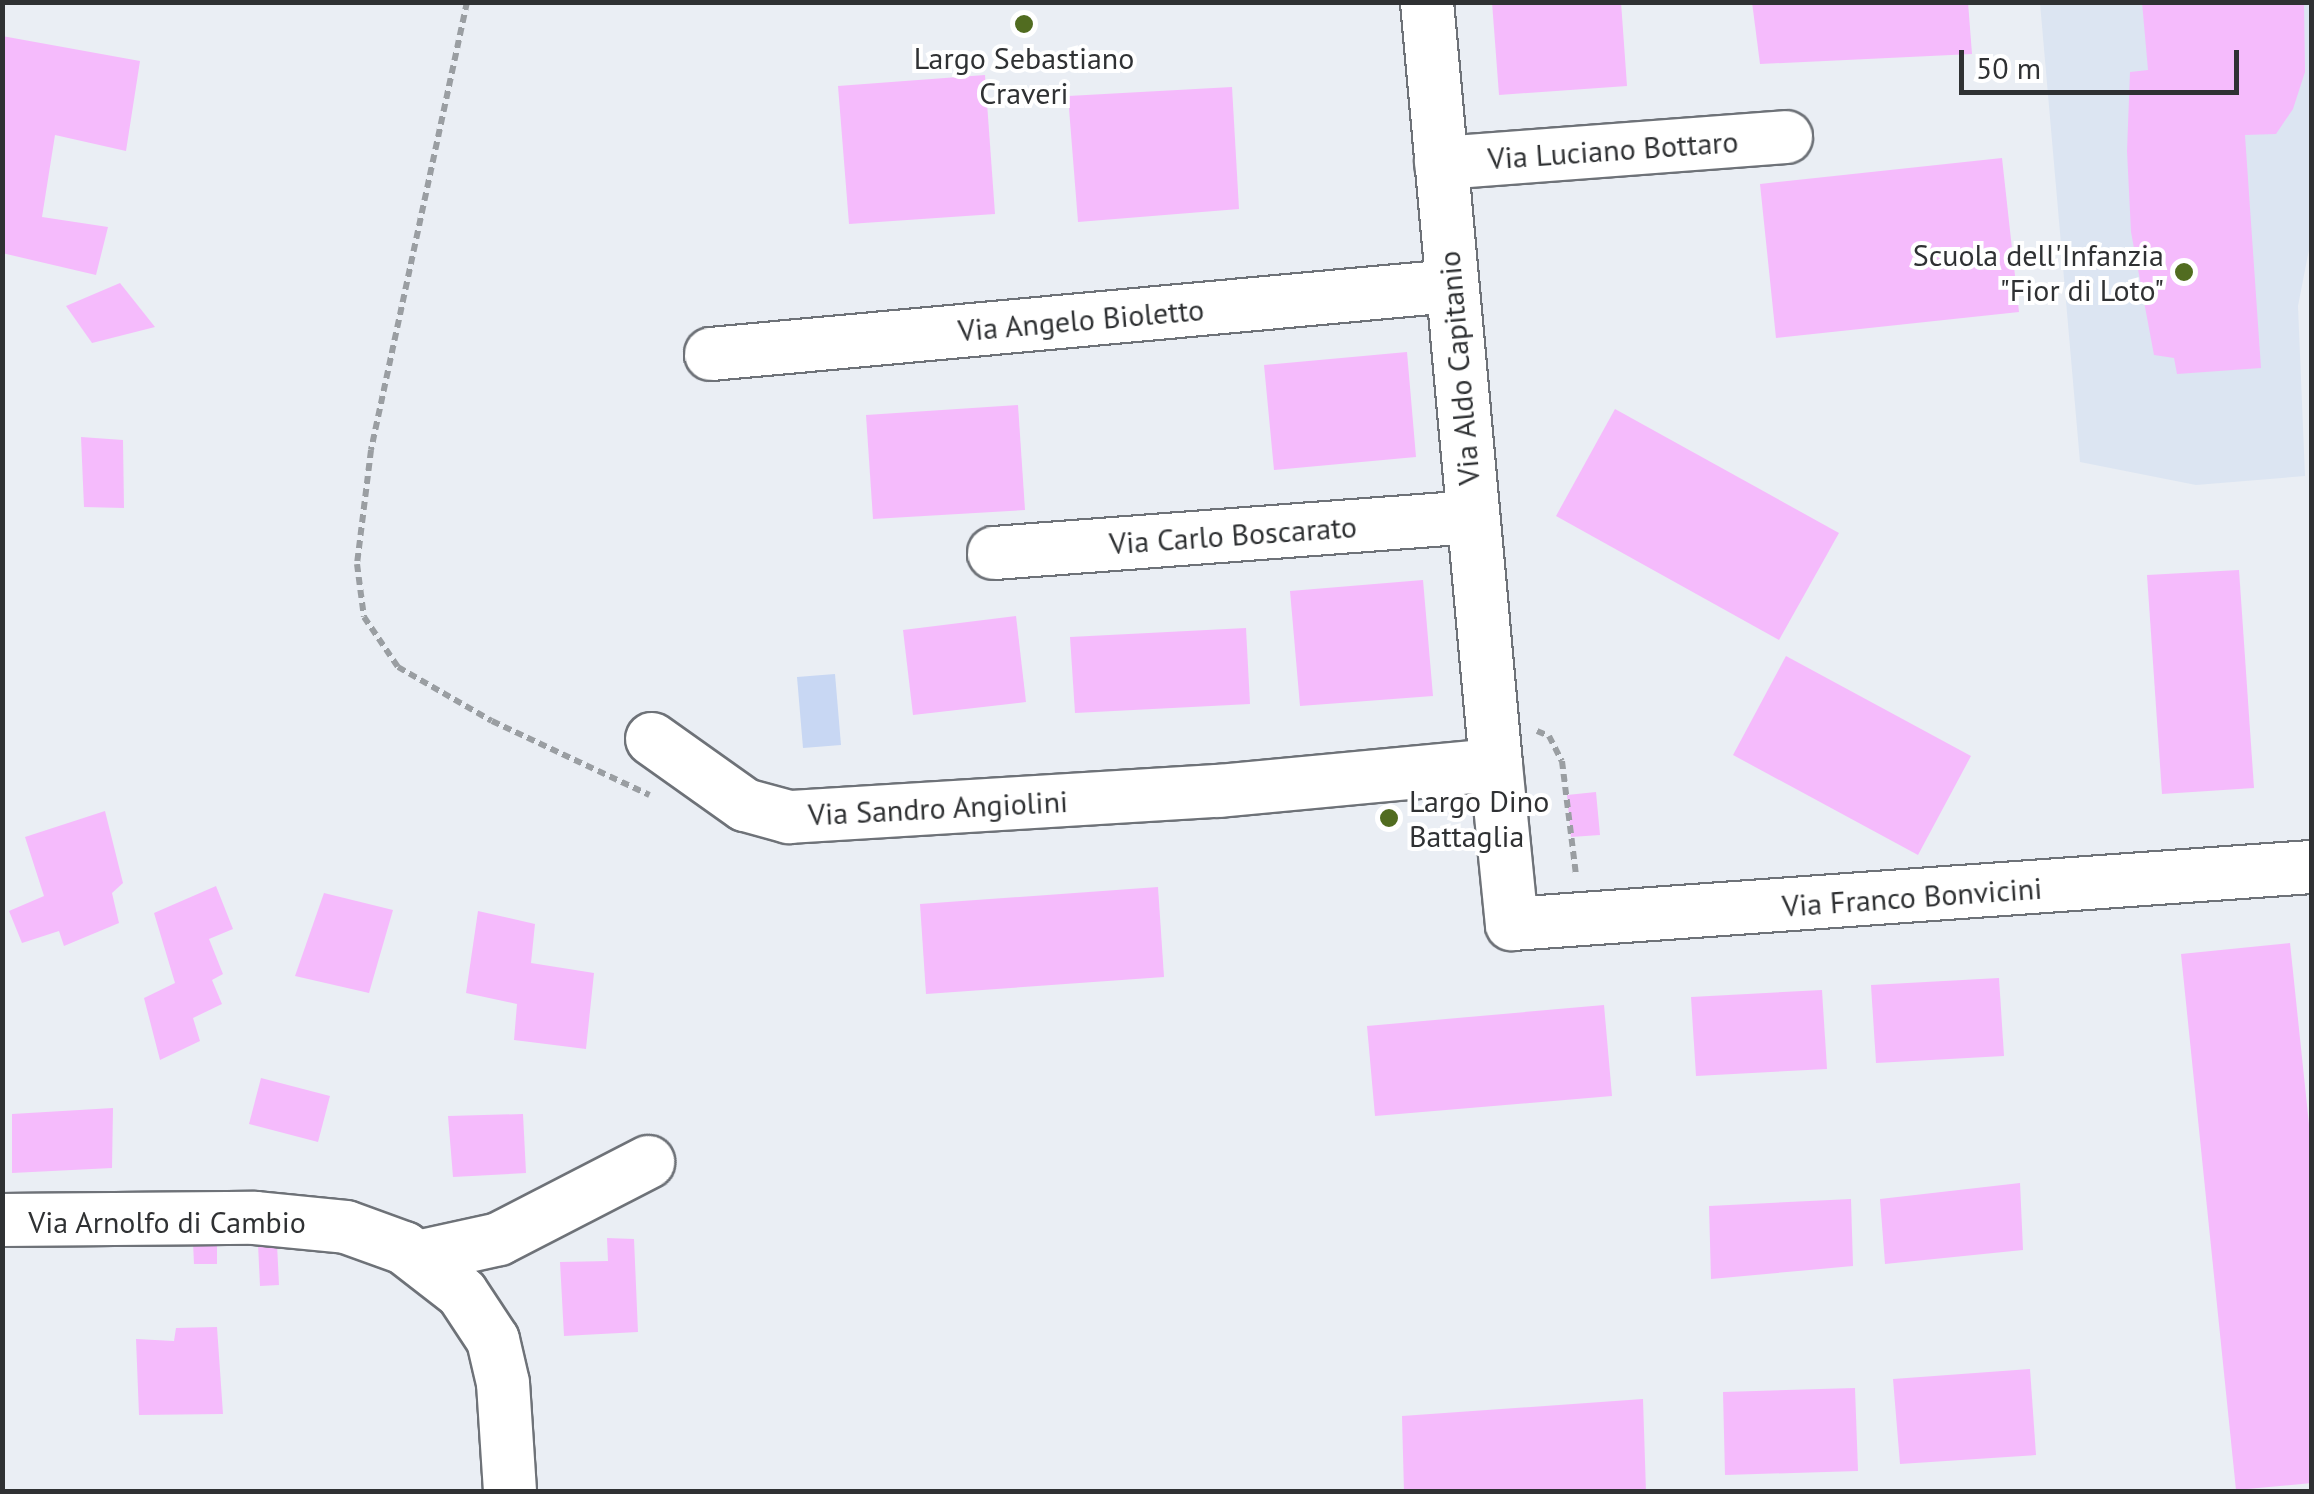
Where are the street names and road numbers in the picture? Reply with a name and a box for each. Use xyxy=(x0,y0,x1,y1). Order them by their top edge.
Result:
street label: Via Luciano Bottaro xyxy=(1487,123,1739,177)
street label: Via Aldo Capitanio xyxy=(1431,249,1487,487)
street label: Via Angelo Bioletto xyxy=(956,291,1206,349)
street label: Via Carlo Boscarato xyxy=(1108,508,1358,562)
street label: Via Sandro Angiolini xyxy=(807,783,1069,833)
street label: Via Franco Bonvicini xyxy=(1781,870,2043,924)
street label: Via Arnolfo di Cambio xyxy=(28,1204,306,1240)

